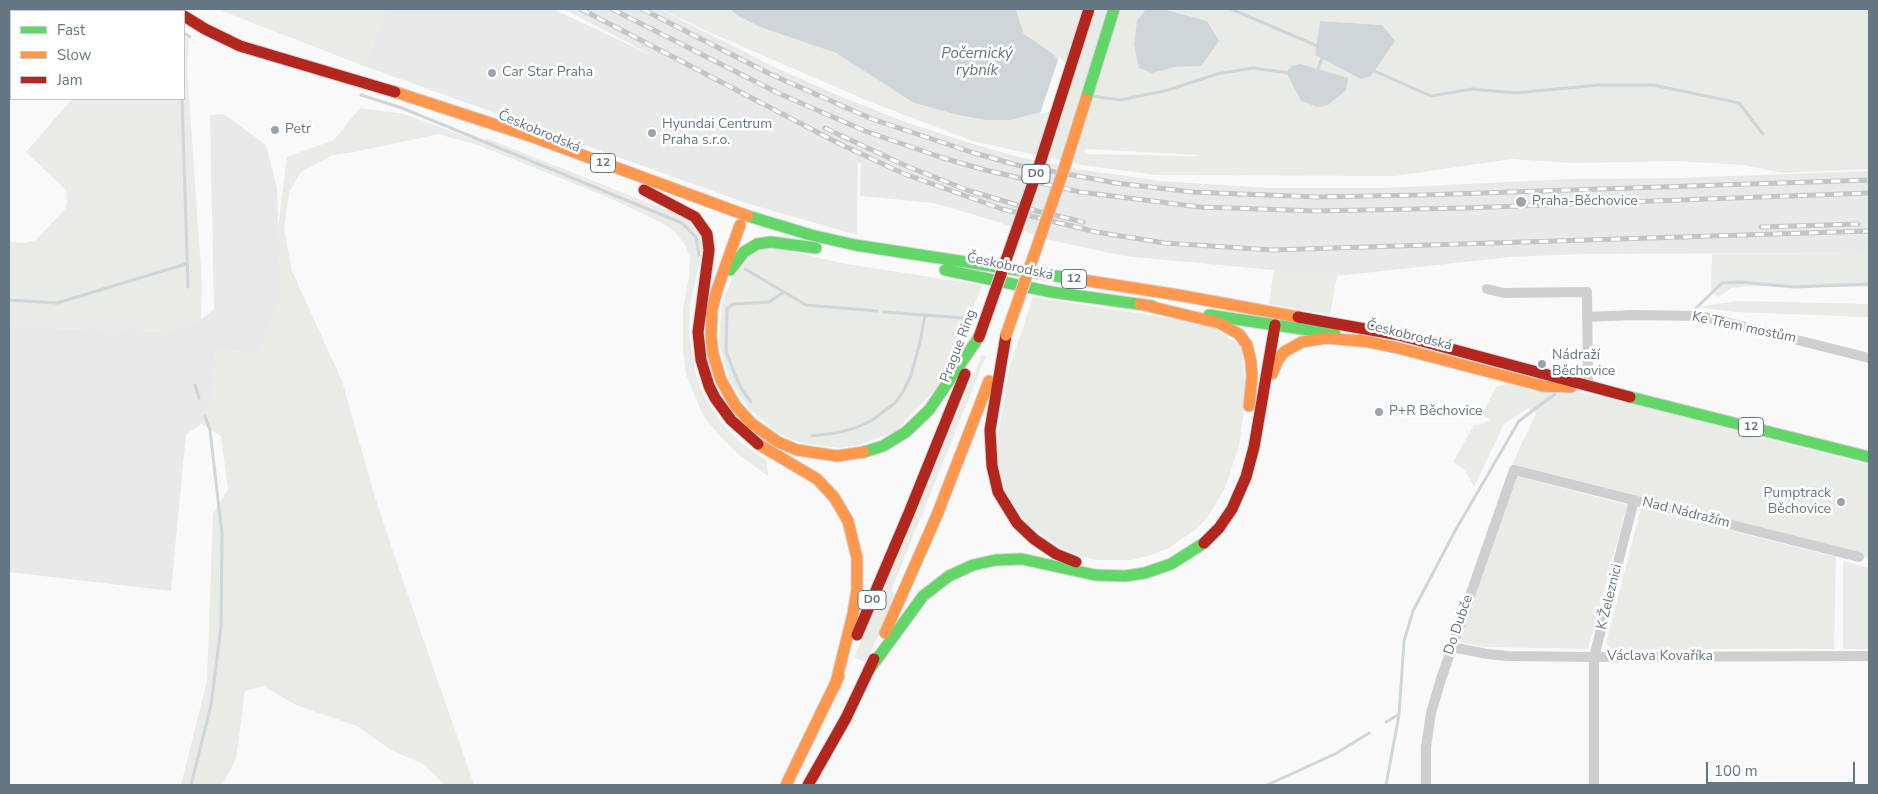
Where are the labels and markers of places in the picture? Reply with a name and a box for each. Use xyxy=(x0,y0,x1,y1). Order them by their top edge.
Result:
place label: Car Star Praha xyxy=(502,65,593,81)
marker: Car Star Praha xyxy=(486,67,498,79)
place label: Hyundai Centrum Praha s.r.o. xyxy=(662,117,772,150)
place label: Petr xyxy=(285,122,311,138)
marker: Petr xyxy=(269,124,281,136)
marker: Hyundai Centrum Praha s.r.o. xyxy=(646,127,658,139)
place label: Praha-Běchovice xyxy=(1532,194,1638,210)
marker: Praha-Běchovice xyxy=(1514,195,1528,209)
place label: Nádraží Běchovice xyxy=(1552,348,1615,381)
marker: Nádraží Běchovice xyxy=(1536,358,1548,370)
place label: P+R Běchovice xyxy=(1389,404,1483,420)
marker: P+R Běchovice xyxy=(1373,406,1385,418)
place label: Pumptrack Běchovice xyxy=(1764,486,1831,518)
marker: Pumptrack Běchovice xyxy=(1835,496,1847,508)

